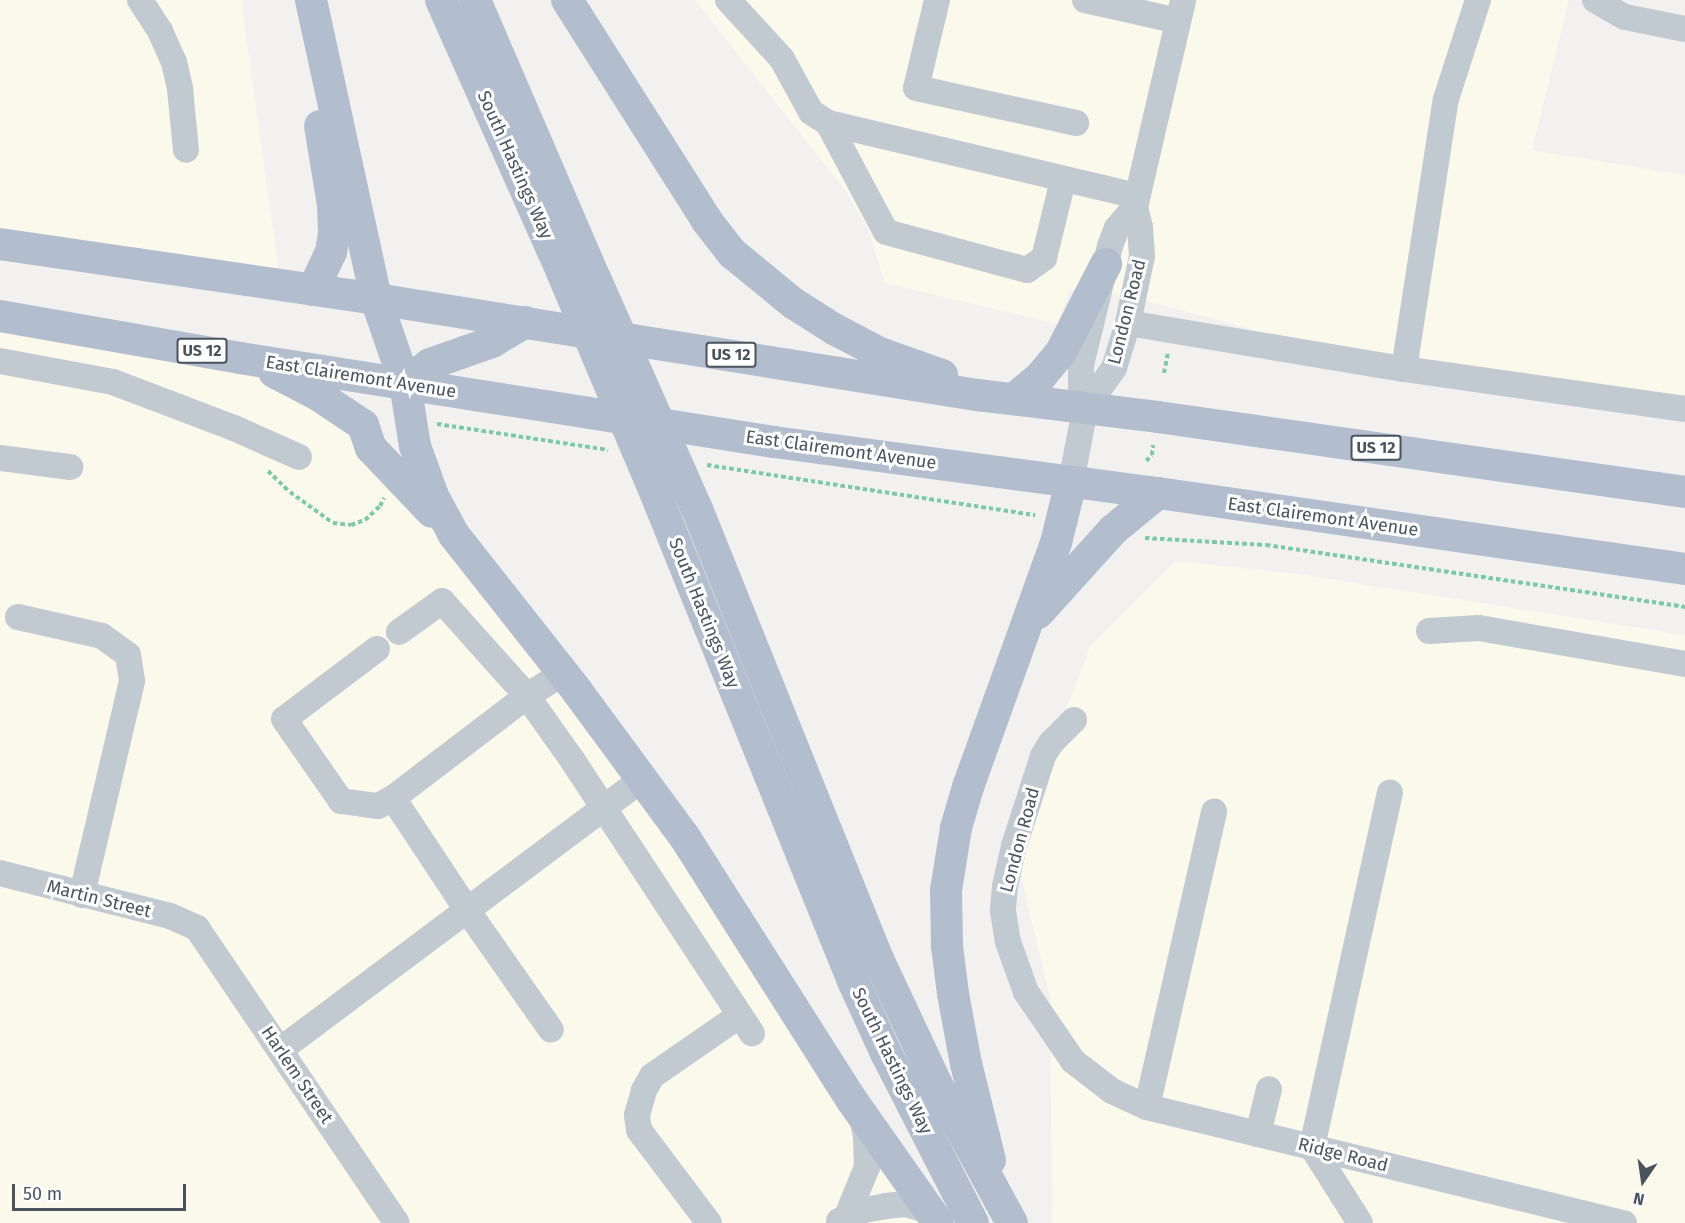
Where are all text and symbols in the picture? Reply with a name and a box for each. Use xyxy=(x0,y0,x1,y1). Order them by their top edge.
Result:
street label: South Hastings Way xyxy=(473,87,557,243)
street label: London Road xyxy=(1103,257,1151,367)
road number: US 12 xyxy=(176,338,228,364)
road number: US 12 xyxy=(706,342,756,368)
street label: East Clairemont Avenue xyxy=(264,351,458,403)
street label: East Clairemont Avenue xyxy=(744,426,938,474)
road number: US 12 xyxy=(1350,435,1402,461)
street label: East Clairemont Avenue xyxy=(1226,493,1420,541)
street label: South Hastings Way xyxy=(664,535,744,691)
street label: London Road xyxy=(996,785,1044,895)
street label: Martin Street xyxy=(45,876,153,922)
street label: South Hastings Way xyxy=(847,984,937,1138)
street label: Harlem Street xyxy=(256,1022,338,1128)
street label: Ridge Road xyxy=(1296,1133,1390,1177)
north arrow xyxy=(1613,1151,1673,1211)
scale bar xyxy=(15,1172,189,1210)
text: 50 m xyxy=(23,1183,62,1205)
text: N xyxy=(1632,1189,1646,1209)

